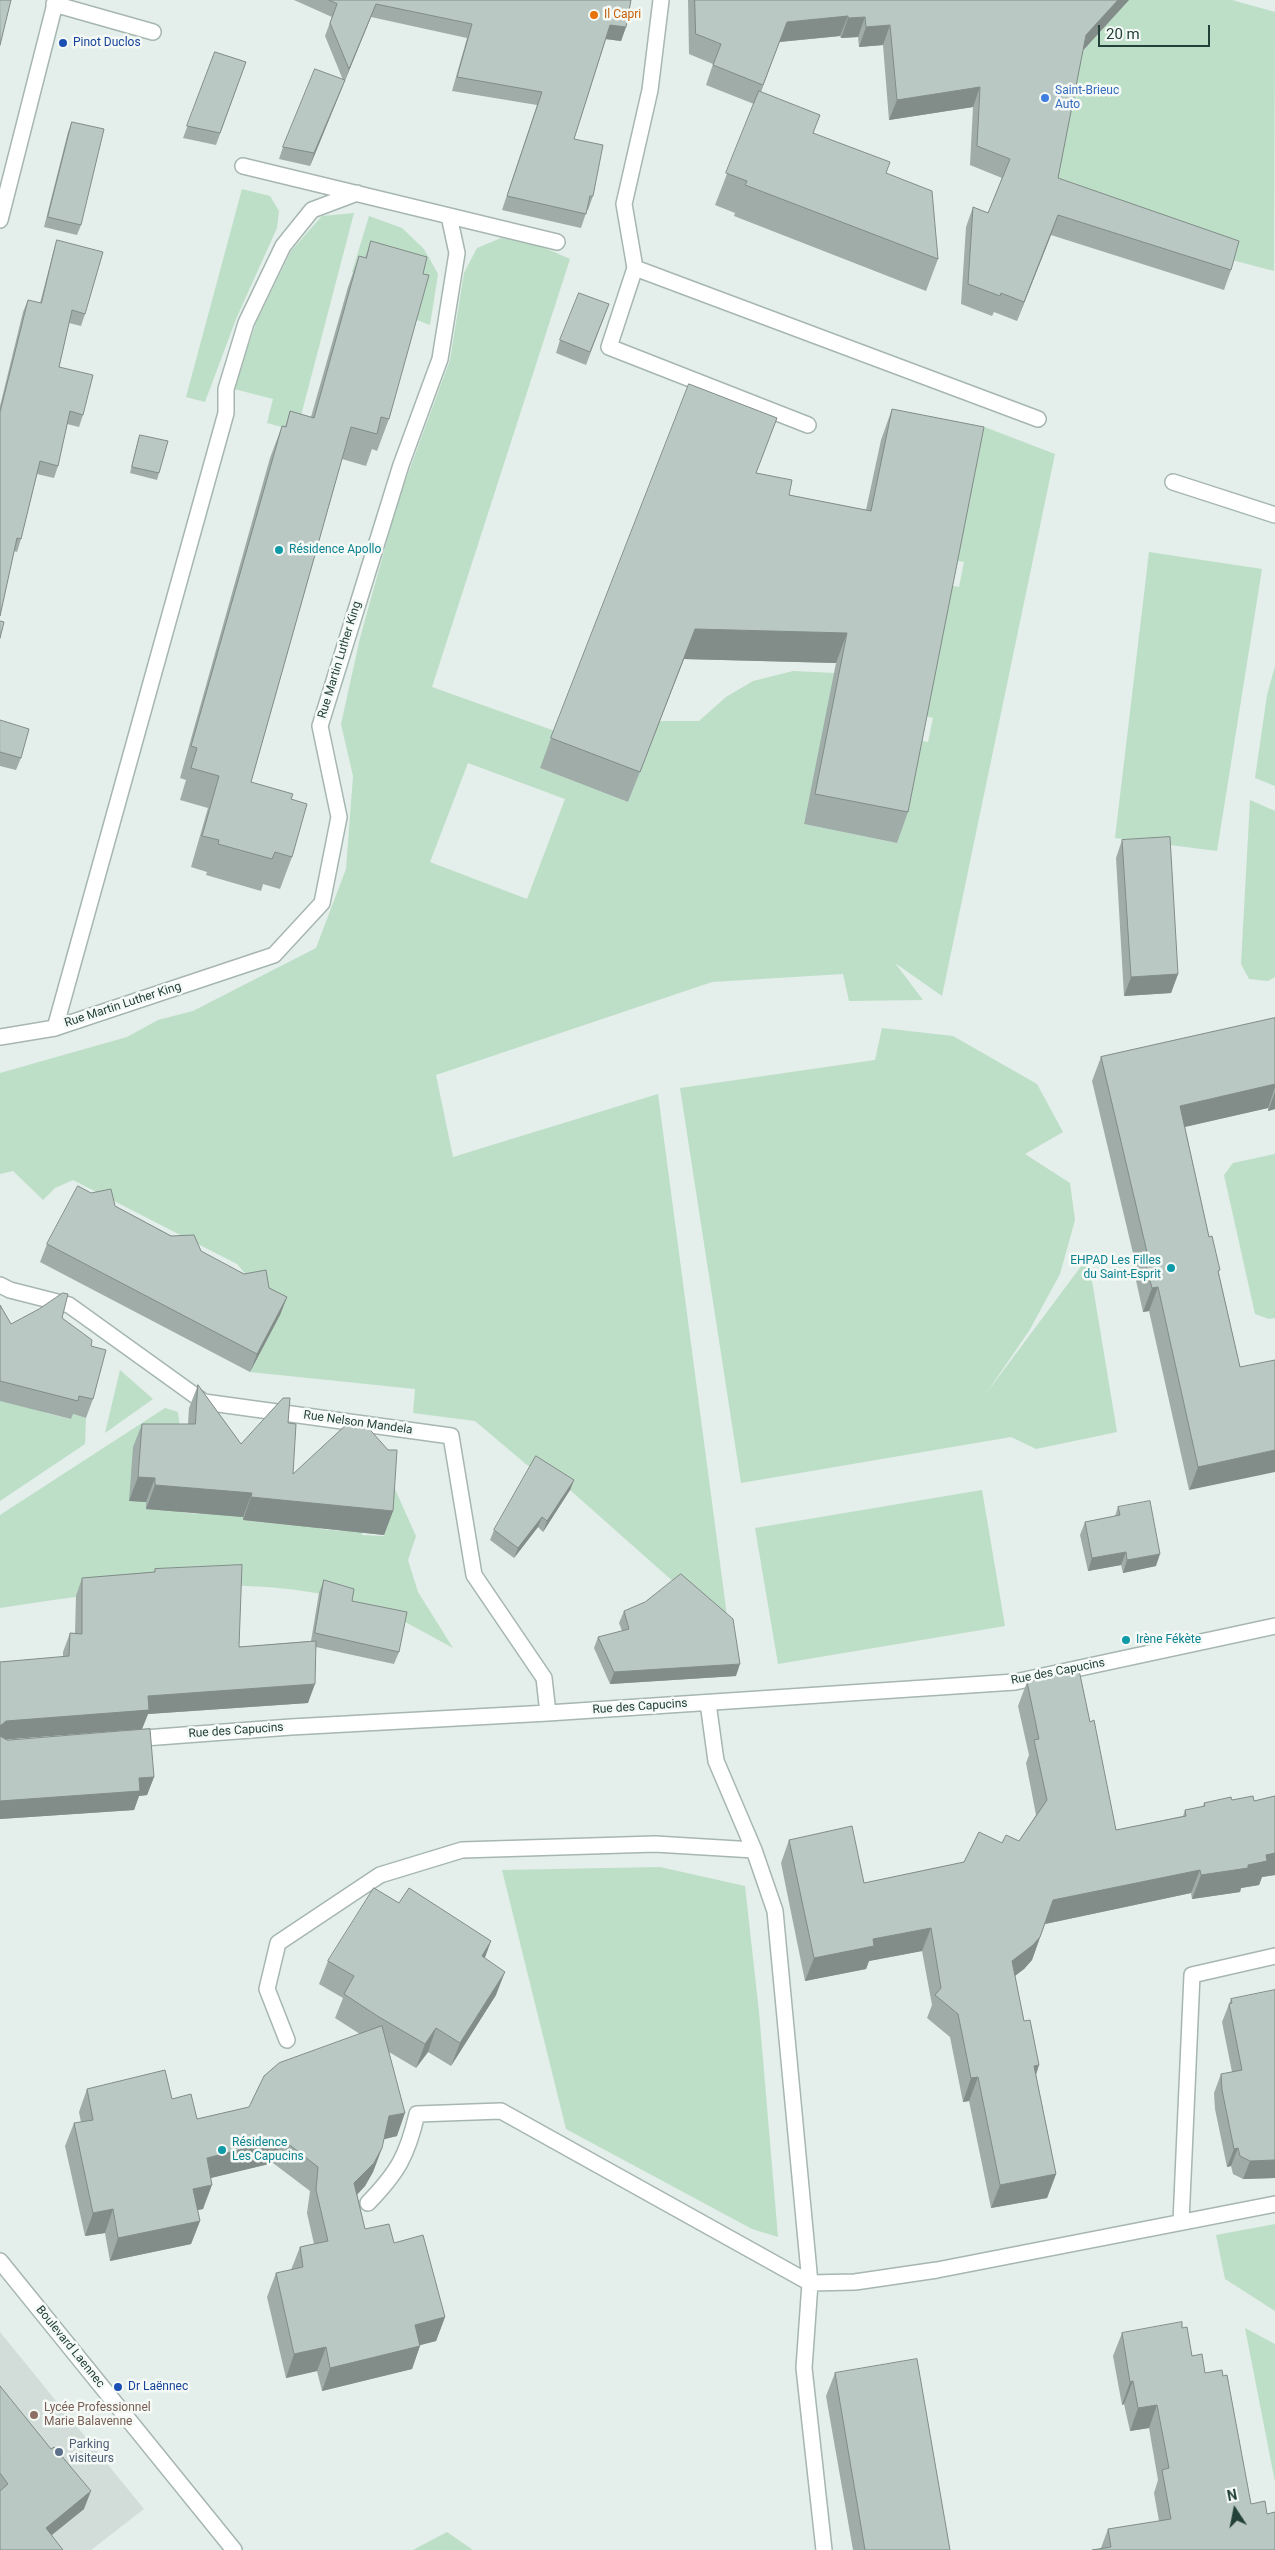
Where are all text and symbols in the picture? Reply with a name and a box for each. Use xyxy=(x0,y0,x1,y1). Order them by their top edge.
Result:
place label: Il Capri xyxy=(604,8,641,22)
marker: Il Capri xyxy=(588,9,600,21)
scale bar xyxy=(1100,15,1212,47)
text: 20 m xyxy=(1106,25,1140,43)
place label: Pinot Duclos xyxy=(73,36,141,50)
marker: Pinot Duclos xyxy=(57,37,69,49)
place label: Saint-Brieuc Auto xyxy=(1055,84,1119,112)
marker: Saint-Brieuc Auto xyxy=(1039,92,1051,104)
place label: Résidence Apollo xyxy=(289,543,381,557)
marker: Résidence Apollo xyxy=(273,544,285,556)
street label: Rue Martin Luther King xyxy=(315,600,365,720)
street label: Rue Martin Luther King xyxy=(63,979,183,1031)
place label: EHPAD Les Filles du Saint-Esprit xyxy=(1070,1254,1161,1282)
marker: EHPAD Les Filles du Saint-Esprit xyxy=(1165,1262,1177,1274)
street label: Rue Nelson Mandela xyxy=(303,1408,413,1438)
place label: Irène Fékète xyxy=(1136,1633,1201,1647)
marker: Irène Fékète xyxy=(1120,1634,1132,1646)
street label: Rue des Capucins xyxy=(1010,1656,1106,1688)
street label: Rue des Capucins xyxy=(592,1696,688,1718)
street label: Rue des Capucins xyxy=(188,1720,284,1742)
place label: Résidence Les Capucins xyxy=(232,2136,304,2164)
marker: Résidence Les Capucins xyxy=(216,2144,228,2156)
street label: Boulevard Laennec xyxy=(33,2303,107,2391)
place label: Dr Laënnec xyxy=(128,2380,188,2394)
marker: Dr Laënnec xyxy=(112,2381,124,2393)
place label: Lycée Professionnel Marie Balavenne xyxy=(44,2401,151,2429)
marker: Lycée Professionnel Marie Balavenne xyxy=(28,2409,40,2421)
place label: Parking visiteurs xyxy=(69,2438,114,2466)
marker: Parking visiteurs xyxy=(53,2446,65,2458)
north arrow xyxy=(1210,2485,1260,2535)
text: N xyxy=(1226,2486,1239,2504)

